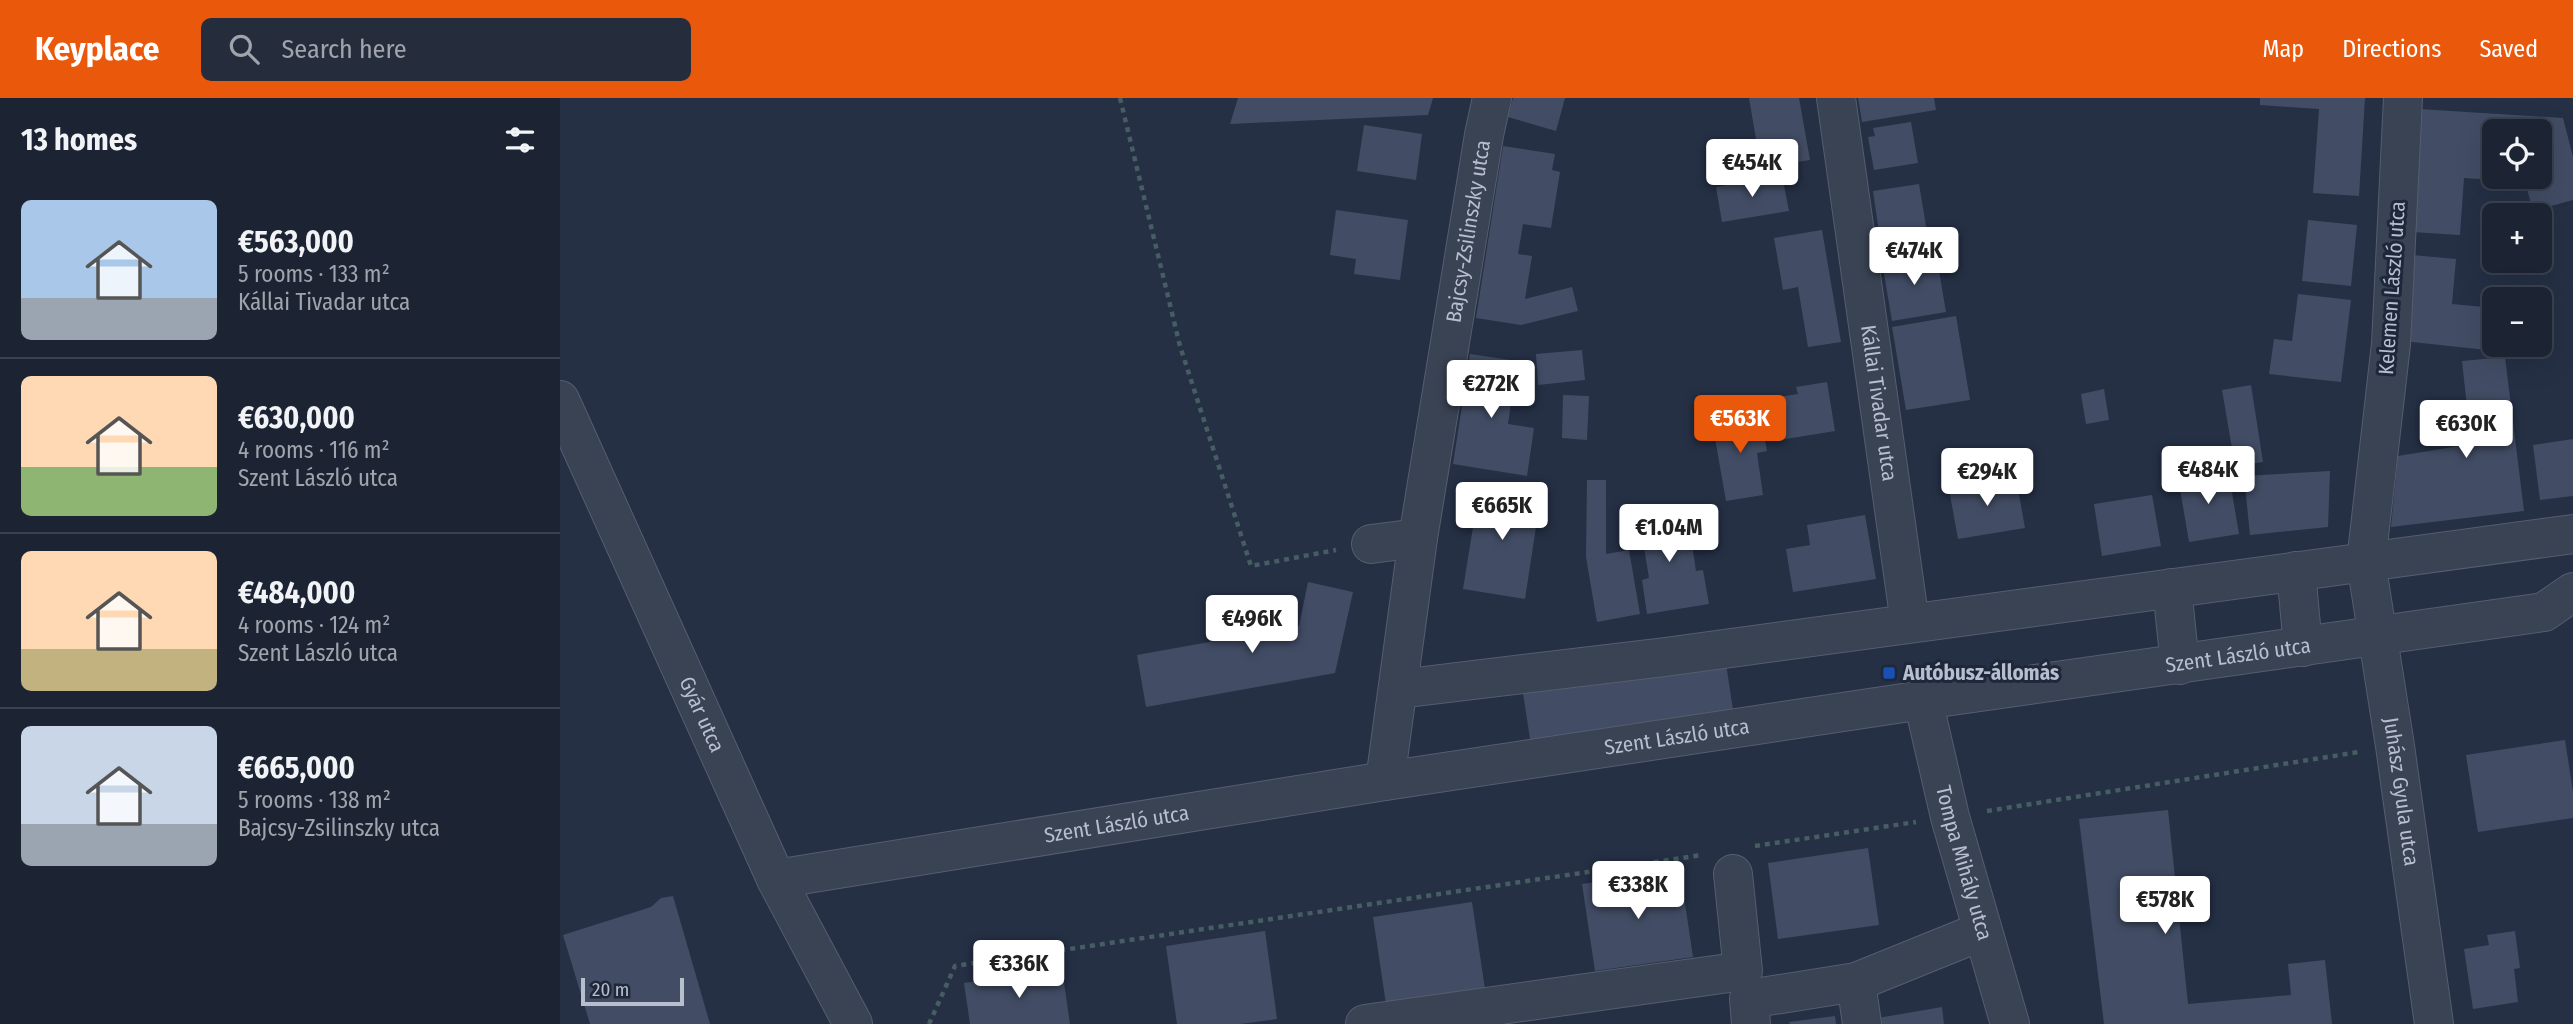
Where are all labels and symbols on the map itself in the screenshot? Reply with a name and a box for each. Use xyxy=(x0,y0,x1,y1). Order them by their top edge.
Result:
street label: Bajcsy-Zsilinszky utca xyxy=(1440,138,1496,325)
pin: €454K xyxy=(1703,140,1801,199)
street label: Kelemen László utca xyxy=(2373,200,2411,376)
pin: €474K xyxy=(1865,228,1963,287)
street label: Kállai Tivadar utca xyxy=(1855,323,1903,483)
pin: €272K xyxy=(1442,360,1540,420)
pin: €563K xyxy=(1691,396,1789,455)
pin: €630K xyxy=(2417,400,2515,460)
pin: €484K xyxy=(2159,446,2257,506)
pin: €294K xyxy=(1938,448,2036,508)
pin: €665K xyxy=(1453,482,1551,542)
pin: €1.04M xyxy=(1612,504,1726,564)
pin: €496K xyxy=(1203,596,1301,655)
street label: Szent László utca xyxy=(2164,632,2312,679)
place label: Autóbusz-állomás xyxy=(1902,660,2059,686)
marker: Autóbusz-állomás xyxy=(1881,665,1897,681)
street label: Gyár utca xyxy=(673,673,730,756)
street label: Szent László utca xyxy=(1603,713,1751,761)
street label: Juhász Gyula utca xyxy=(2378,715,2425,868)
street label: Tompa Mihály utca xyxy=(1930,783,1998,943)
street label: Szent László utca xyxy=(1042,800,1191,849)
pin: €338K xyxy=(1589,862,1687,921)
pin: €578K xyxy=(2116,876,2214,936)
pin: €336K xyxy=(970,940,1068,1000)
scale bar xyxy=(581,975,684,1007)

